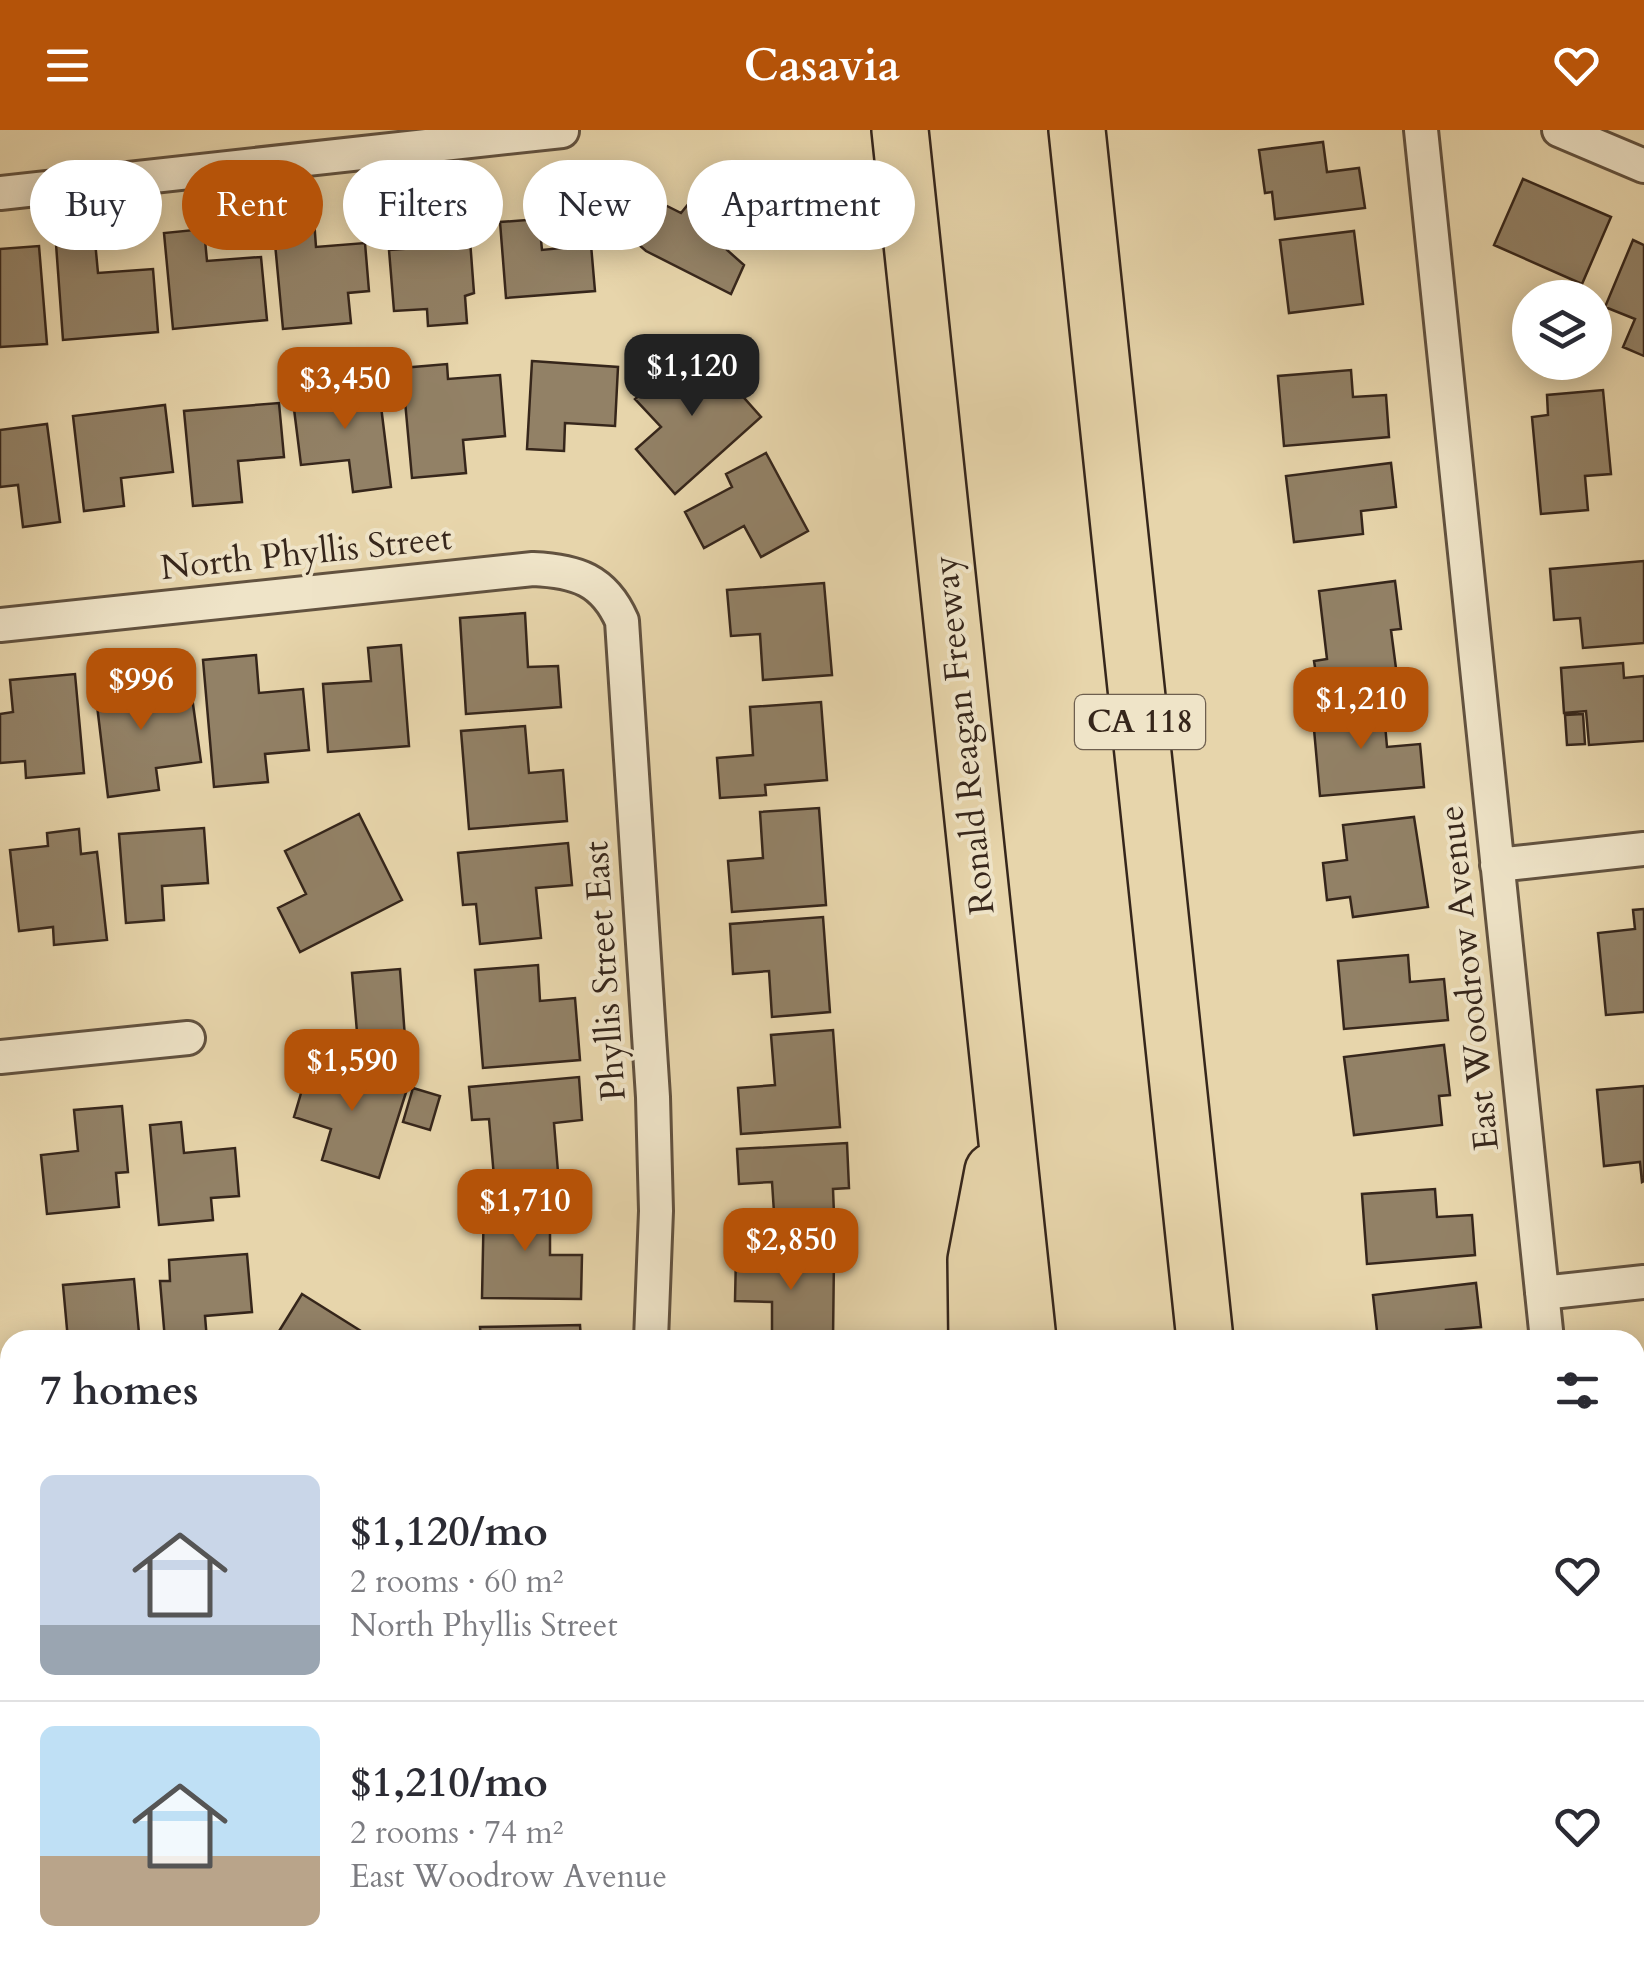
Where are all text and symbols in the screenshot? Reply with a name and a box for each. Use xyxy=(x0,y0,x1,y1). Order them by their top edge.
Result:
text: Casavia xyxy=(744,35,900,96)
icon: menu xyxy=(40,38,95,93)
icon: heart xyxy=(1549,38,1604,93)
chip: Buy xyxy=(30,160,162,250)
chip: Rent xyxy=(182,160,323,250)
chip: Filters xyxy=(343,160,503,250)
chip: New xyxy=(523,160,667,250)
chip: Apartment xyxy=(687,160,915,250)
map controls xyxy=(1512,280,1612,380)
button: layers xyxy=(1512,280,1612,380)
pin: $1,120 xyxy=(611,334,773,419)
text: $1,120 xyxy=(646,344,738,388)
pin: $3,450 xyxy=(264,347,426,432)
text: $3,450 xyxy=(299,357,391,401)
street label: North Phyllis Street xyxy=(158,514,454,592)
street label: Ronald Reagan Freeway xyxy=(921,553,1007,917)
pin: $996 xyxy=(82,648,200,733)
text: $996 xyxy=(108,658,174,702)
pin: $1,210 xyxy=(1280,667,1442,752)
text: $1,210 xyxy=(1315,677,1407,721)
road number: CA 118 xyxy=(1075,695,1205,749)
street label: East Woodrow Avenue xyxy=(1427,803,1511,1153)
street label: Phyllis Street East xyxy=(572,840,638,1102)
pin: $1,590 xyxy=(271,1029,433,1114)
text: $1,590 xyxy=(306,1039,398,1083)
pin: $1,710 xyxy=(444,1169,606,1254)
text: $1,710 xyxy=(479,1179,571,1223)
pin: $2,850 xyxy=(710,1208,872,1293)
text: $2,850 xyxy=(745,1218,837,1262)
text: 7 homes xyxy=(40,1362,198,1419)
icon: filters xyxy=(1550,1363,1605,1418)
text: $1,120/mo xyxy=(350,1503,548,1560)
icon: home xyxy=(120,1515,240,1635)
icon: heart xyxy=(1550,1548,1605,1603)
text: 2 rooms · 60 m² xyxy=(350,1560,563,1604)
text: North Phyllis Street xyxy=(350,1604,617,1648)
text: $1,210/mo xyxy=(350,1754,548,1811)
icon: home xyxy=(120,1766,240,1886)
icon: heart xyxy=(1550,1799,1605,1854)
text: 2 rooms · 74 m² xyxy=(350,1811,563,1855)
text: East Woodrow Avenue xyxy=(350,1855,667,1899)

